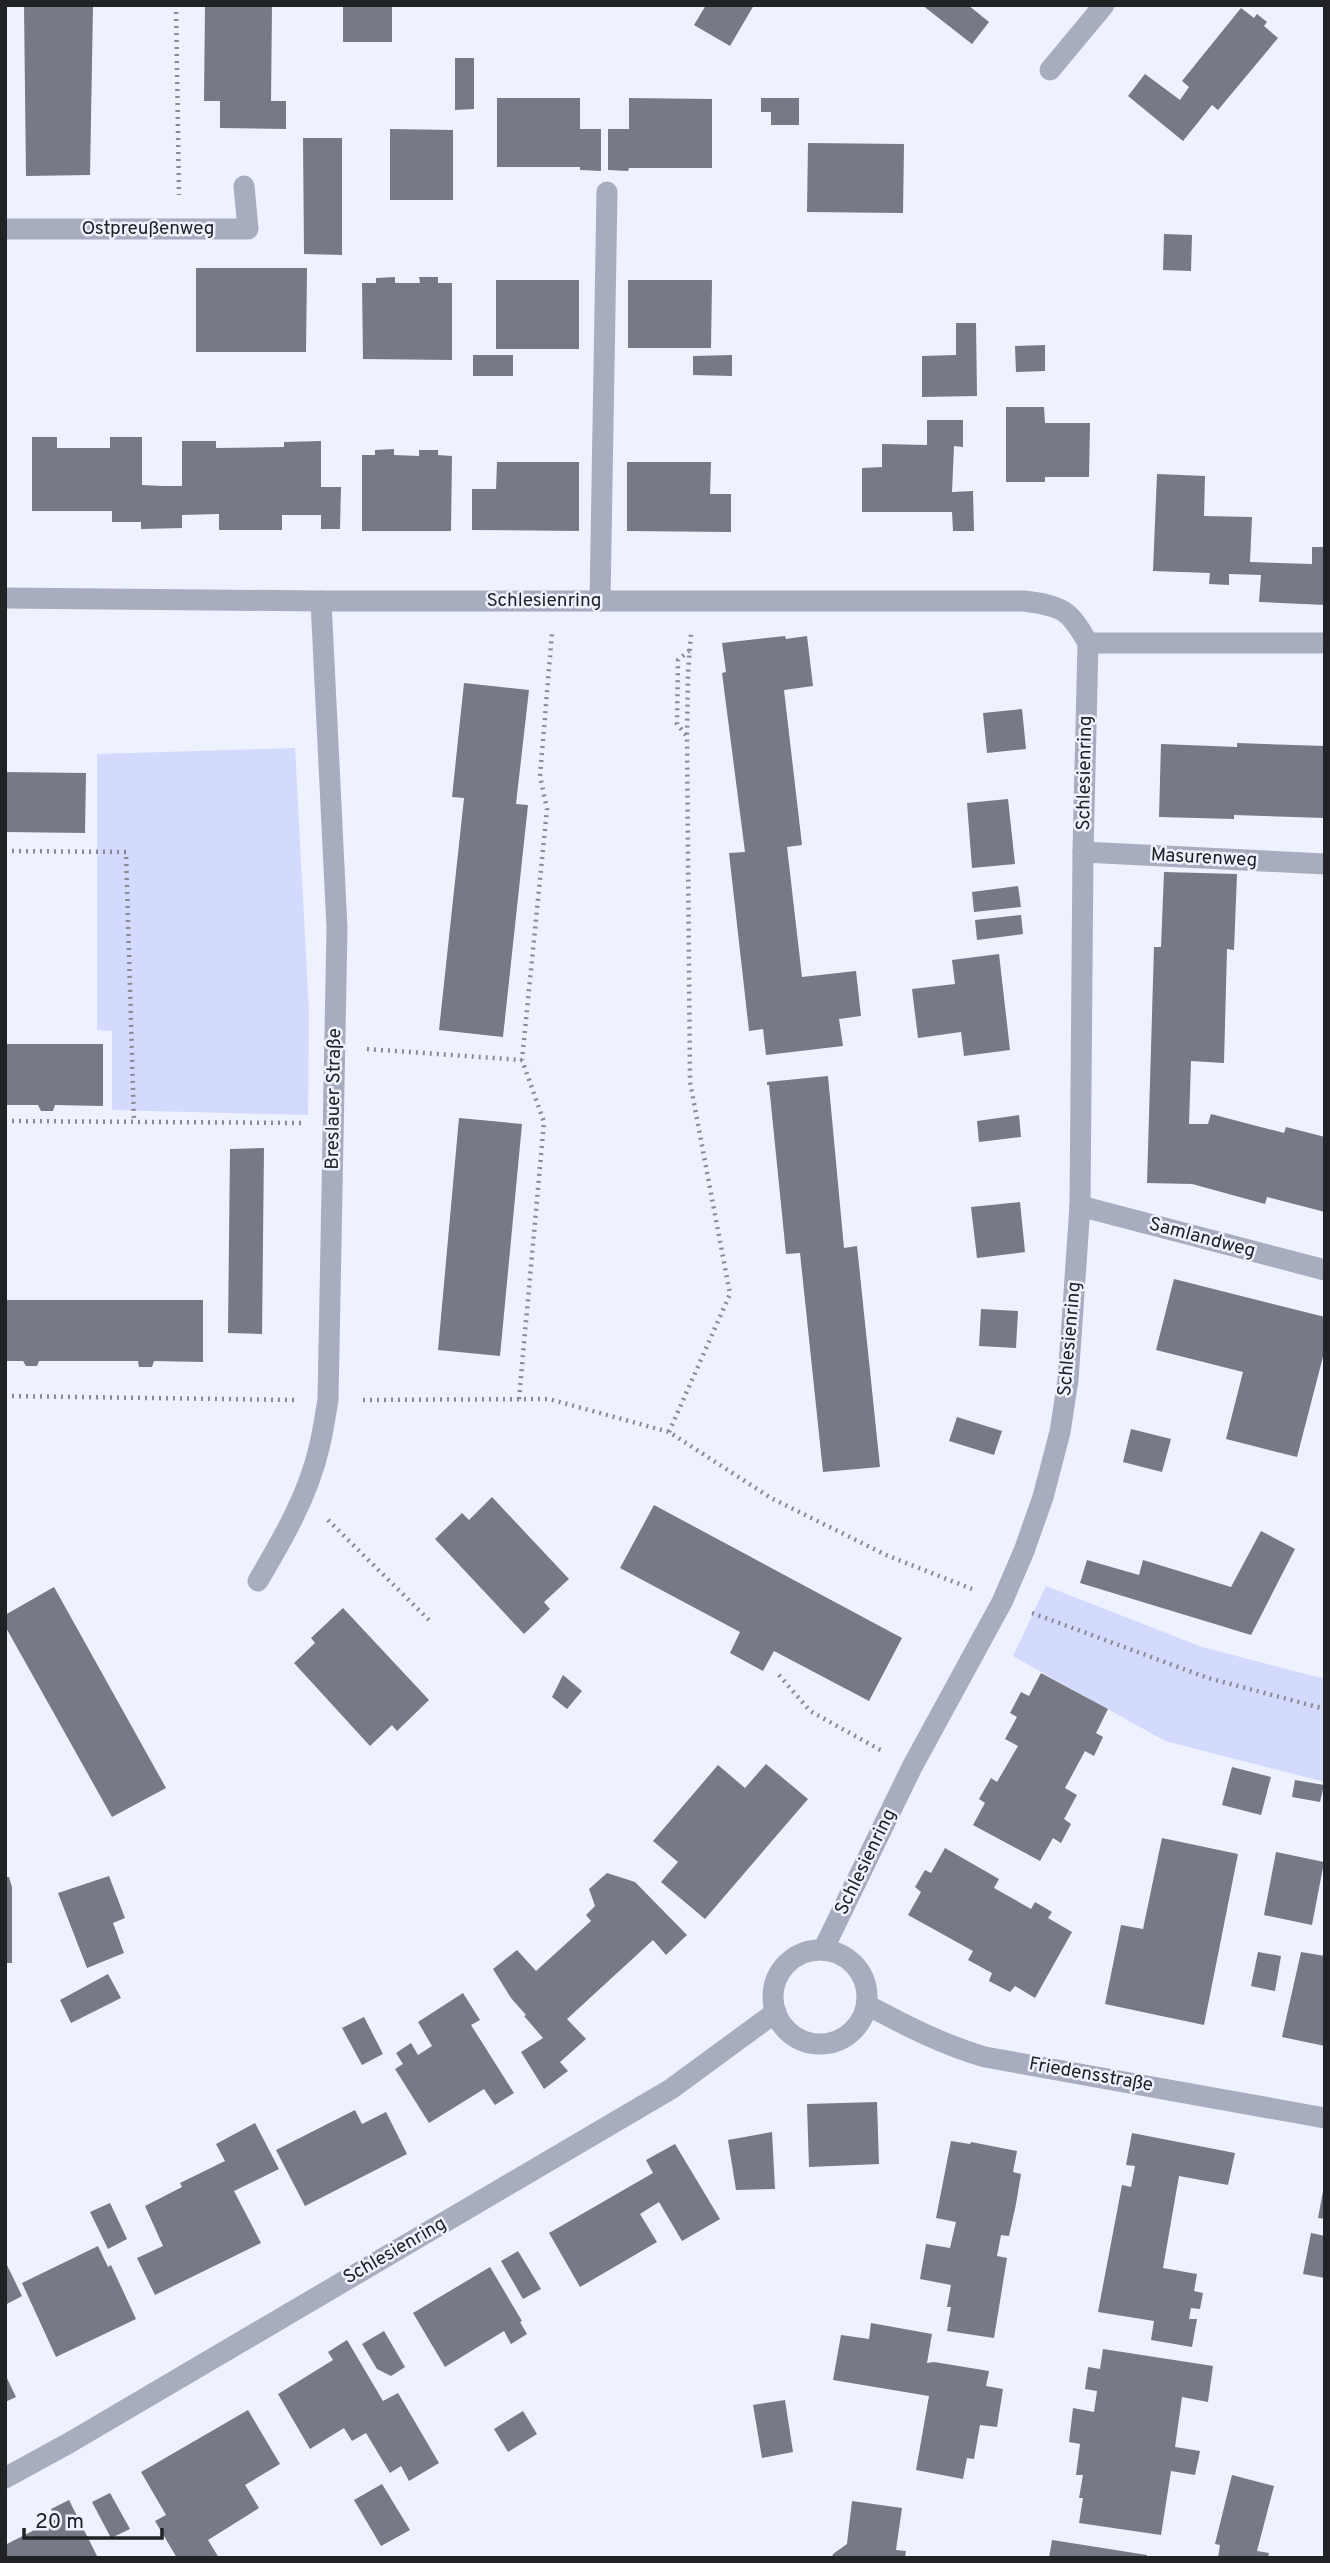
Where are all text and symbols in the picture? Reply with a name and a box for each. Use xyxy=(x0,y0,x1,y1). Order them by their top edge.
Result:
street label: Ostpreußenweg xyxy=(81,217,215,241)
street label: Schlesienring xyxy=(486,589,602,613)
street label: Schlesienring xyxy=(1072,715,1098,831)
street label: Masurenweg xyxy=(1150,843,1258,873)
street label: Breslauer Straße xyxy=(321,1028,347,1170)
street label: Samlandweg xyxy=(1146,1212,1258,1264)
street label: Schlesienring xyxy=(1053,1281,1087,1397)
street label: Schlesienring xyxy=(830,1805,902,1919)
street label: Friedensstraße xyxy=(1027,2052,1155,2098)
street label: Schlesienring xyxy=(339,2212,451,2290)
scale bar xyxy=(24,2496,163,2540)
text: 20 m xyxy=(35,2509,84,2536)

